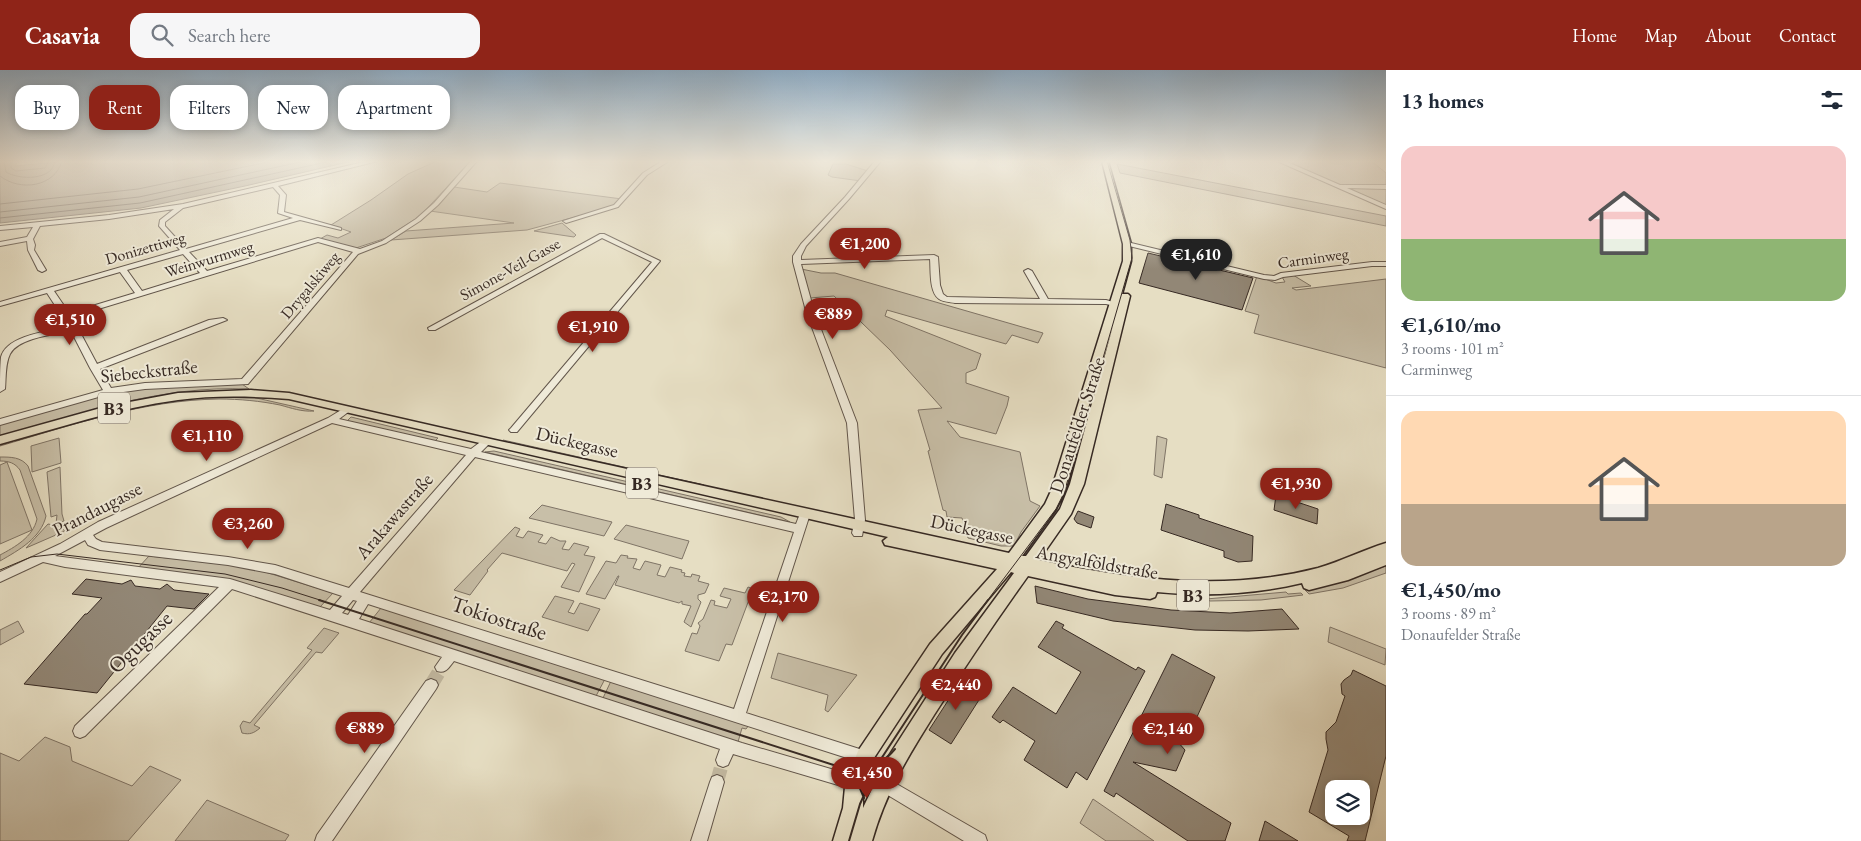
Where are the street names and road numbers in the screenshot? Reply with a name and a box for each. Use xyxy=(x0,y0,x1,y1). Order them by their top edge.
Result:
street label: Donizettiweg xyxy=(103,226,188,269)
street label: Simone-Veil-Gasse xyxy=(456,233,564,305)
street label: Weinwurmweg xyxy=(162,235,257,282)
street label: Carminweg xyxy=(1276,242,1351,273)
street label: Drygalskiweg xyxy=(276,246,345,323)
street label: Siebeckstraße xyxy=(99,353,199,389)
street label: Donaufelder Straße xyxy=(1043,354,1111,496)
road number: B3 xyxy=(98,392,130,423)
street label: Dückegasse xyxy=(533,420,621,464)
street label: Arakawastraße xyxy=(349,468,438,565)
road number: B3 xyxy=(626,468,658,498)
street label: Prandaugasse xyxy=(48,476,146,542)
street label: Dückegasse xyxy=(928,508,1016,550)
street label: Angyalföldstraße xyxy=(1033,539,1160,585)
road number: B3 xyxy=(1177,580,1209,610)
street label: Tokiostraße xyxy=(447,589,551,647)
street label: Ogugasse xyxy=(101,604,179,680)

